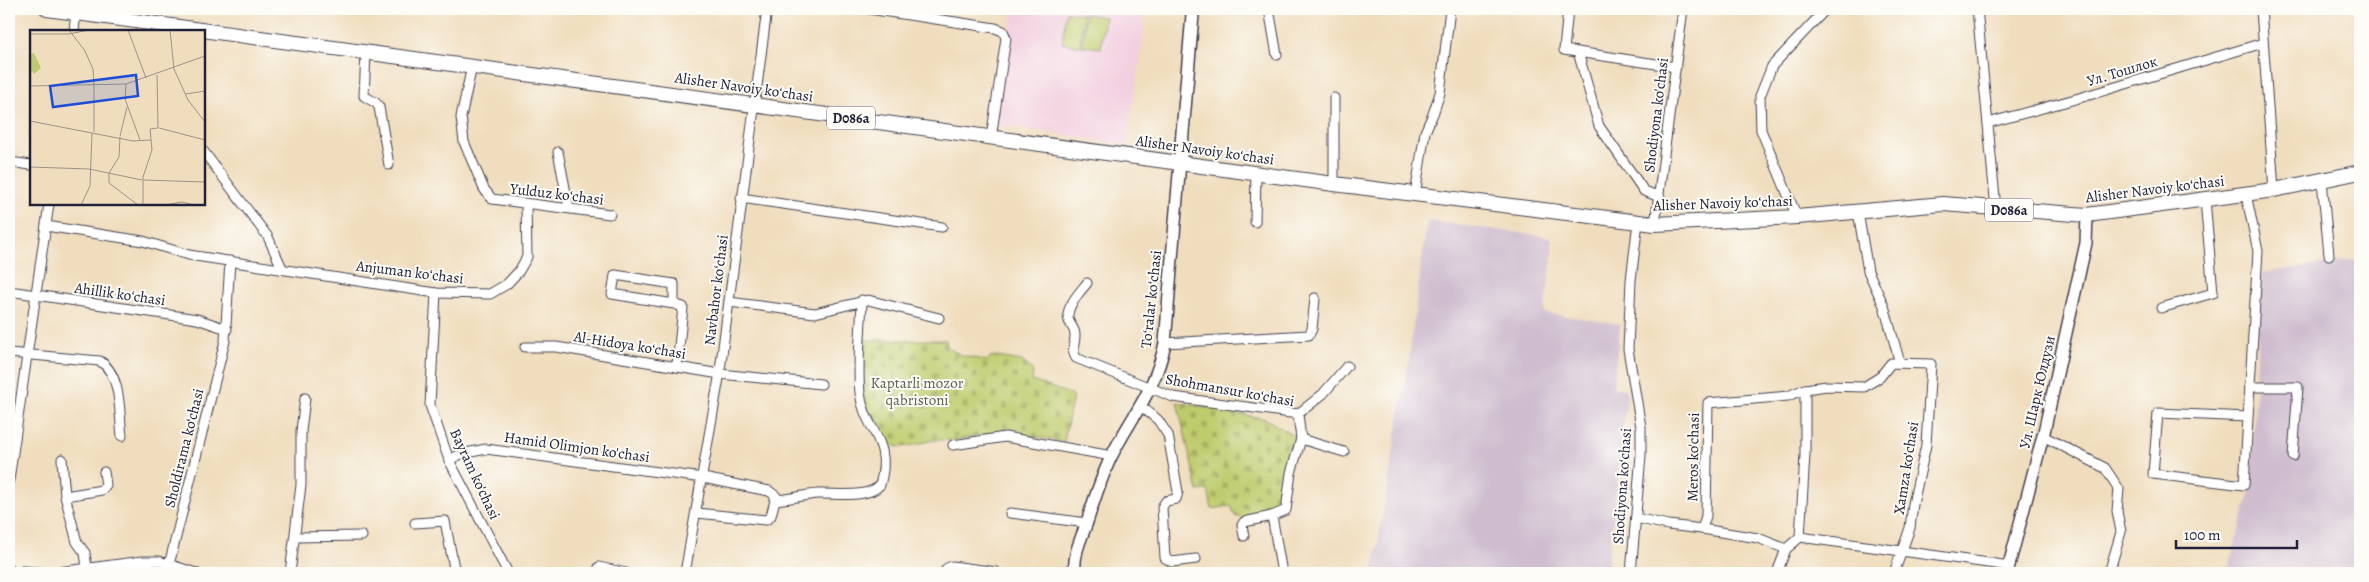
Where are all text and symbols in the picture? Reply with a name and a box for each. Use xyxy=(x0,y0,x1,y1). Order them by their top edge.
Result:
inset map xyxy=(30,30,205,205)
street label: Ул. Тошлок xyxy=(2084,51,2160,91)
street label: Shodiyona ko'chasi xyxy=(1639,56,1673,174)
street label: Alisher Navoiy koʻchasi xyxy=(672,67,815,107)
road number: D086a xyxy=(827,106,875,130)
street label: Alisher Navoiy koʻchasi xyxy=(1133,130,1276,170)
street label: Alisher Navoiy koʻchasi xyxy=(2083,171,2226,208)
street label: Yulduz koʻchasi xyxy=(508,178,605,210)
street label: Alisher Navoiy koʻchasi xyxy=(1652,191,1793,215)
road number: D086a xyxy=(1985,198,2033,222)
street label: Navbahor koʻchasi xyxy=(699,233,733,347)
street label: Toʻralar koʻchasi xyxy=(1136,249,1166,349)
street label: Anjuman koʻchasi xyxy=(354,255,465,289)
street label: Ahillik koʻchasi xyxy=(72,278,167,310)
street label: Al-Hidoya koʻchasi xyxy=(571,326,688,364)
street label: Ул. Шарк Юлдузи xyxy=(2014,333,2060,451)
street label: Shohmansur koʻchasi xyxy=(1164,369,1296,411)
park label: Kaptarli mozor qabristoni xyxy=(871,373,964,410)
street label: Sholdirama ko‘chasi xyxy=(160,386,208,510)
street label: Meros ko'chasi xyxy=(1682,412,1704,502)
street label: Xamza ko'chasi xyxy=(1889,420,1923,516)
street label: Bayram ko'chasi xyxy=(445,425,505,523)
street label: Hamid Olimjon ko'chasi xyxy=(503,427,651,467)
street label: Shodiyona koʻchasi xyxy=(1608,427,1636,545)
scale bar xyxy=(2176,517,2298,549)
text: 100 m xyxy=(2184,525,2221,545)

